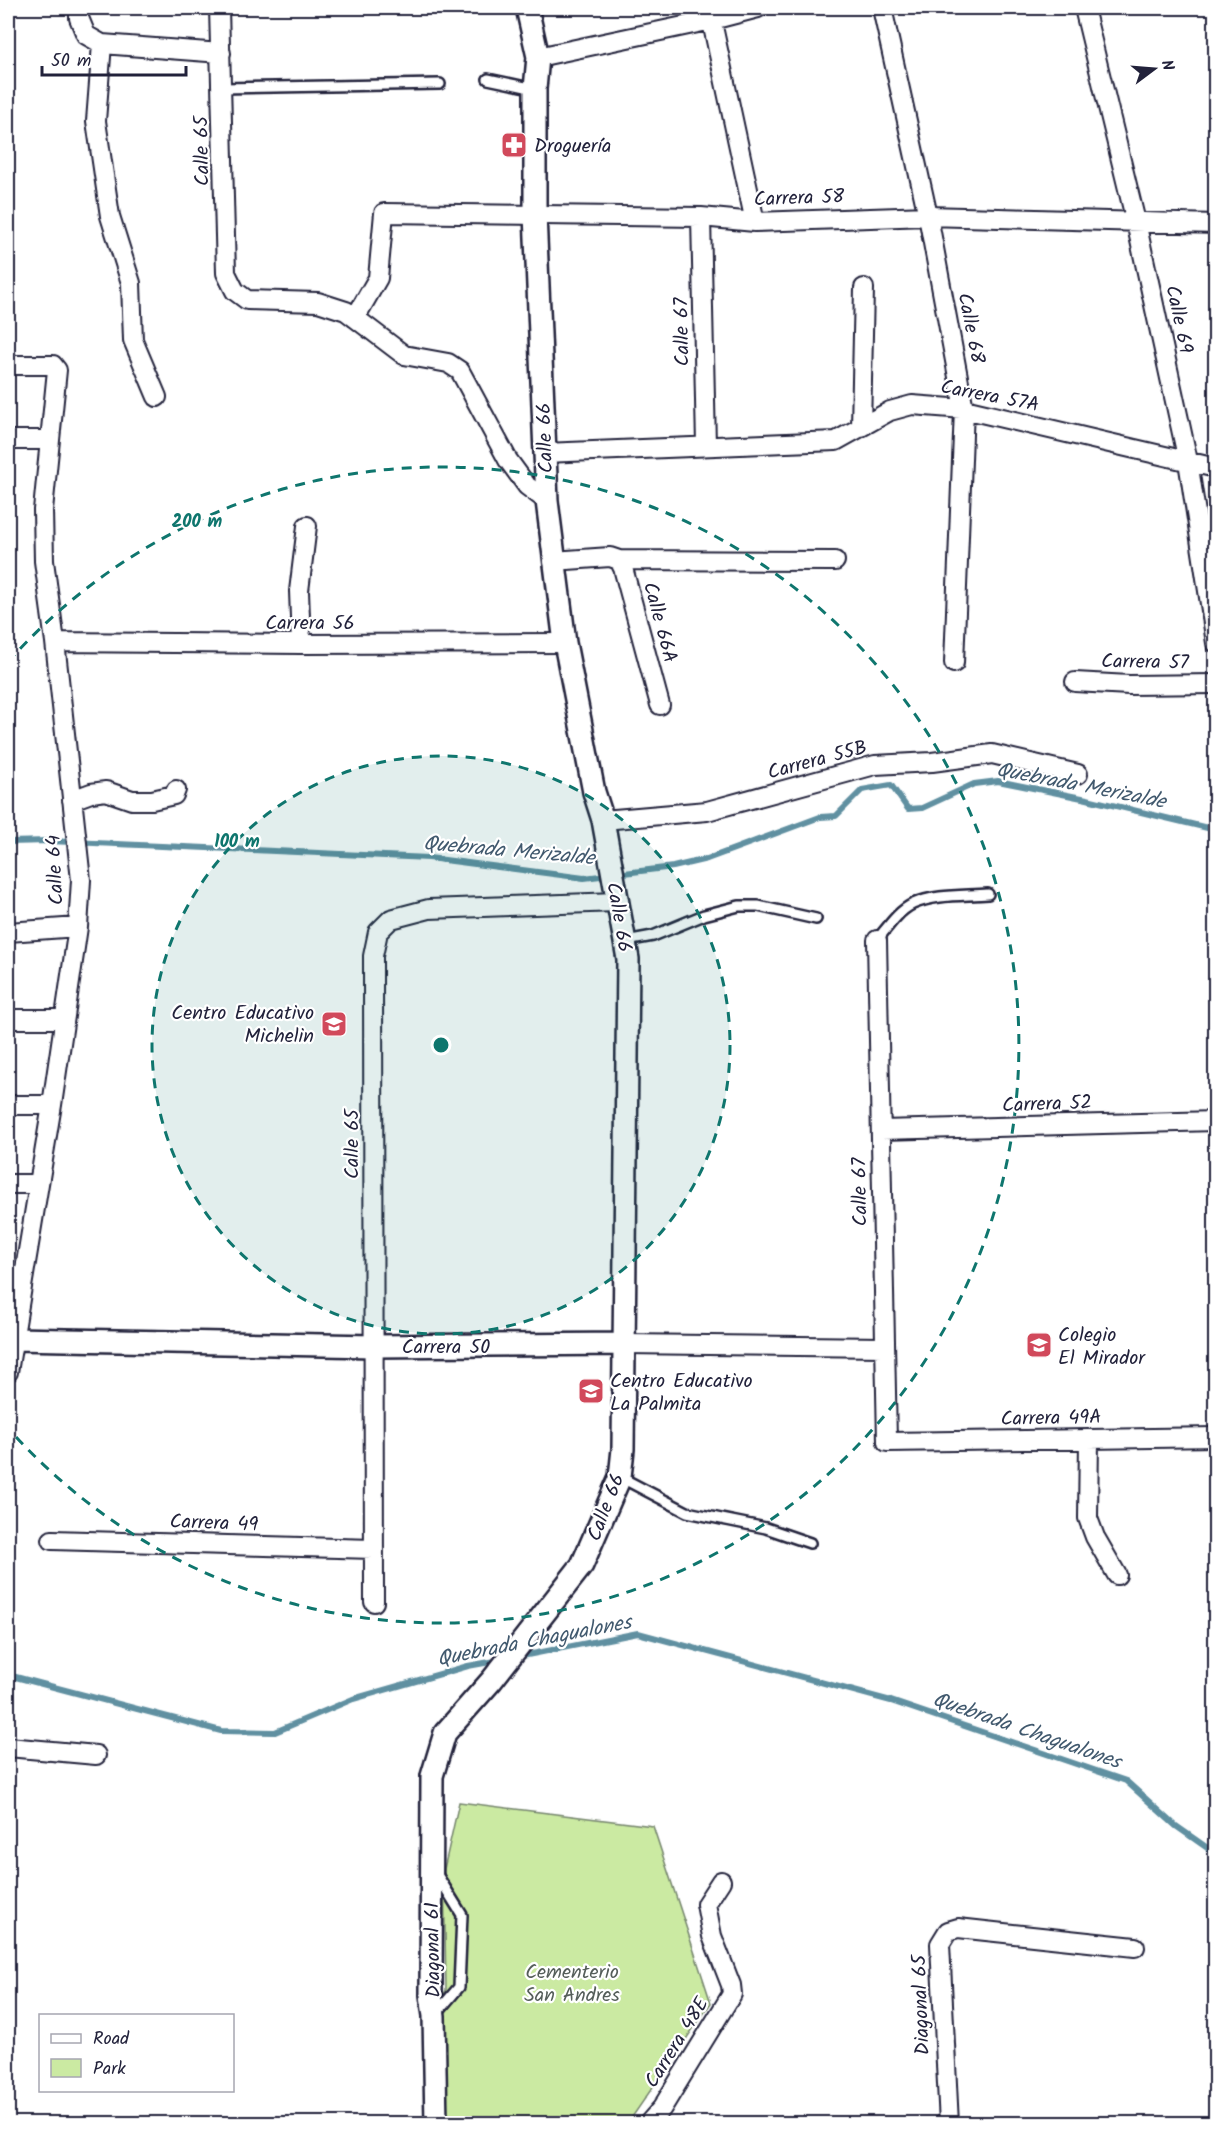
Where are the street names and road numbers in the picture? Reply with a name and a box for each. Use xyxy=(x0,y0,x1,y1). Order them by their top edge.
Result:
street label: Calle 65 xyxy=(186,114,220,186)
street label: Carrera 58 xyxy=(753,181,846,217)
street label: Calle 69 xyxy=(1155,282,1201,357)
street label: Calle 68 xyxy=(948,290,993,367)
street label: Calle 67 xyxy=(666,297,700,367)
street label: Carrera 57A xyxy=(938,372,1042,422)
street label: Calle 66 xyxy=(529,402,563,474)
street label: Calle 66A xyxy=(633,578,685,667)
street label: Carrera 56 xyxy=(265,608,355,640)
street label: Carrera 57 xyxy=(1101,646,1190,680)
street label: Carrera 55B xyxy=(764,732,871,790)
street label: Calle 64 xyxy=(38,834,74,906)
street label: Calle 66 xyxy=(596,880,640,955)
street label: Carrera 52 xyxy=(1002,1087,1093,1123)
street label: Calle 65 xyxy=(337,1108,369,1179)
street label: Calle 67 xyxy=(844,1157,878,1227)
street label: Carrera 50 xyxy=(402,1332,490,1364)
street label: Carrera 49A xyxy=(1000,1402,1102,1436)
street label: Calle 66 xyxy=(579,1469,634,1546)
street label: Carrera 49 xyxy=(169,1506,259,1542)
street label: Diagonal 61 xyxy=(417,1902,451,1998)
street label: Diagonal 65 xyxy=(904,1953,940,2056)
street label: Carrera 48E xyxy=(637,1990,719,2095)

